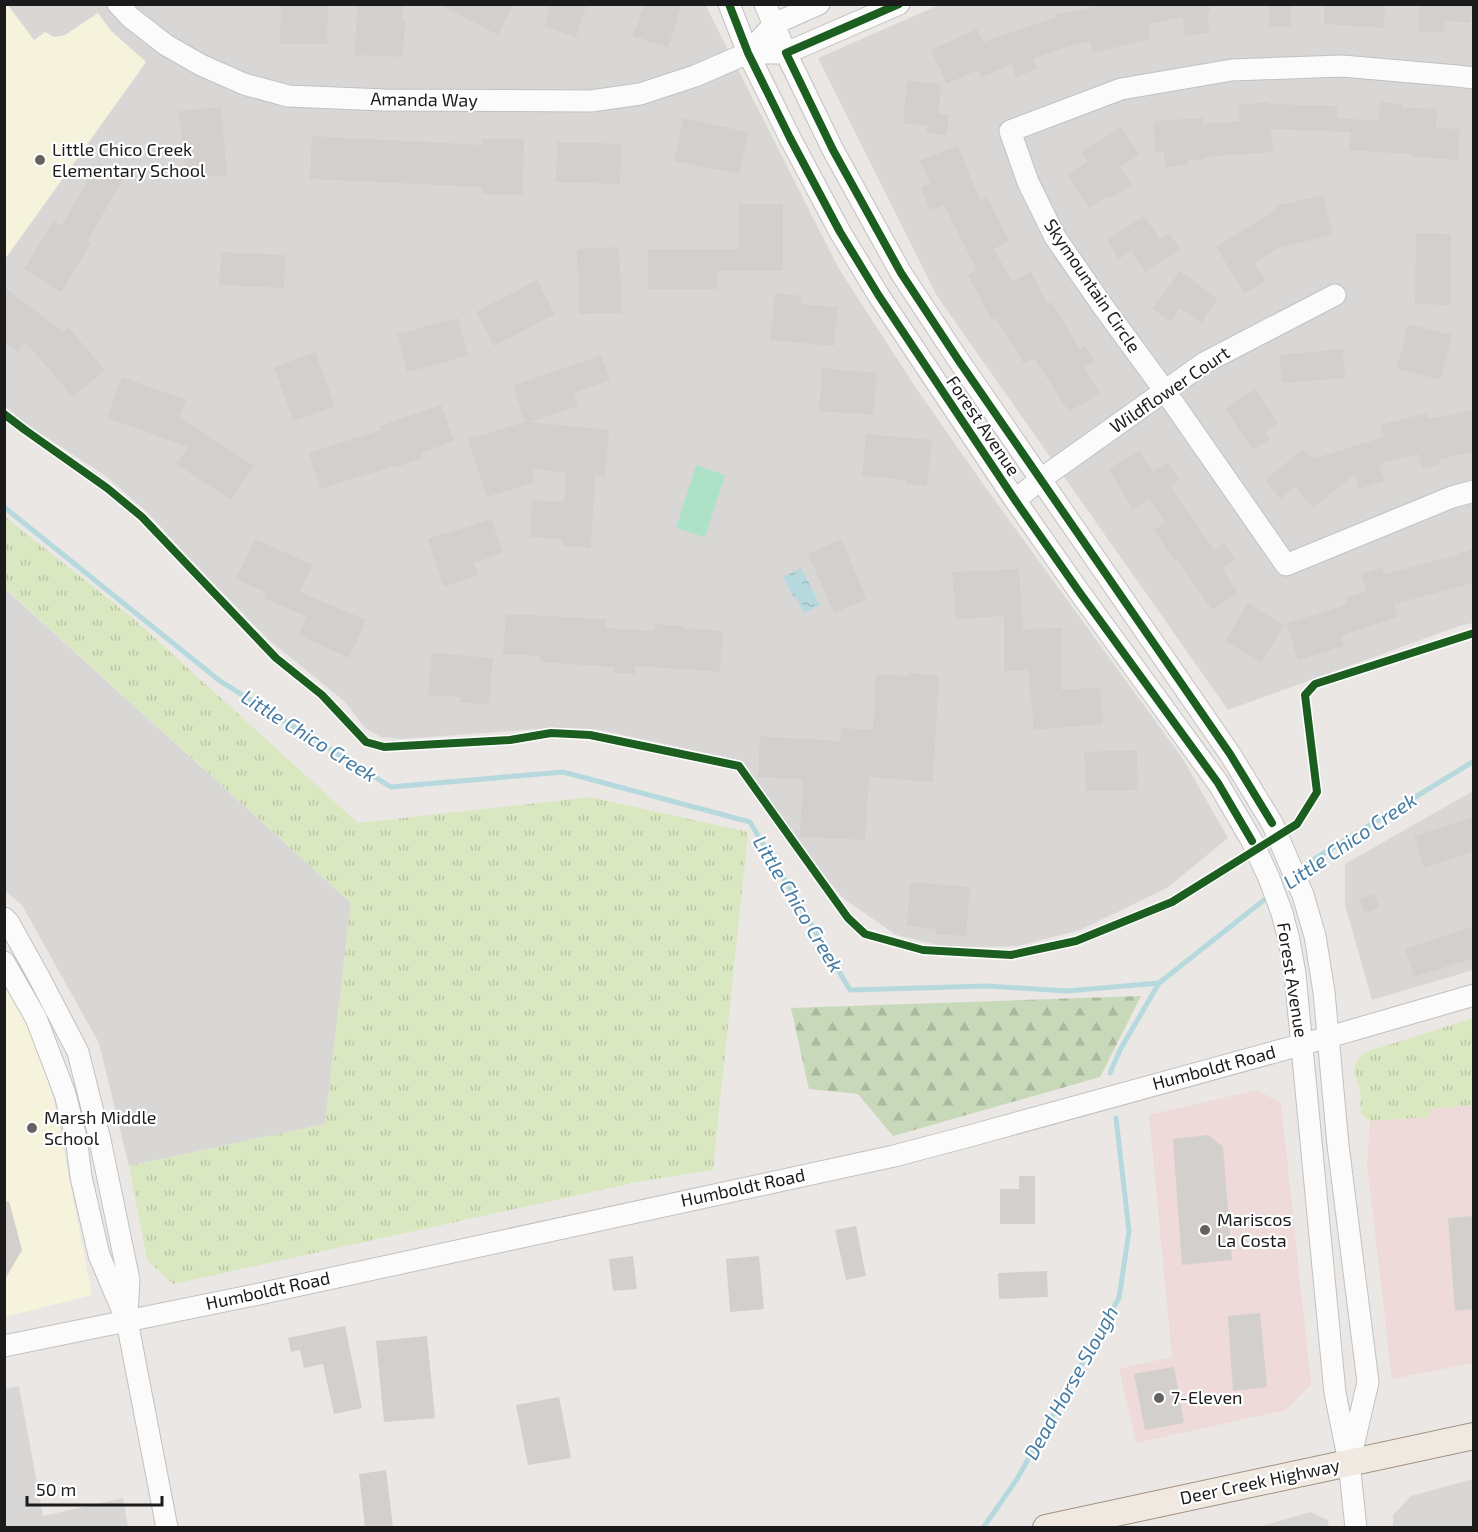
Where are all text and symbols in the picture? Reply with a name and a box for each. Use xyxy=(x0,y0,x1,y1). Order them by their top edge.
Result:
street label: Amanda Way xyxy=(370,87,478,111)
place label: Little Chico Creek Elementary School xyxy=(52,138,206,181)
marker: Little Chico Creek Elementary School xyxy=(33,153,47,167)
street label: Skymountain Circle xyxy=(1040,214,1146,357)
street label: Wildflower Court xyxy=(1105,341,1234,437)
street label: Forest Avenue xyxy=(942,371,1025,480)
water label: Little Chico Creek xyxy=(237,684,382,786)
water label: Little Chico Creek xyxy=(1278,787,1421,894)
water label: Little Chico Creek xyxy=(749,831,849,976)
street label: Forest Avenue xyxy=(1273,921,1313,1039)
street label: Humboldt Road xyxy=(1150,1040,1278,1094)
place label: Marsh Middle School xyxy=(44,1106,156,1149)
marker: Marsh Middle School xyxy=(25,1121,39,1135)
street label: Humboldt Road xyxy=(679,1163,807,1211)
place label: Mariscos La Costa xyxy=(1217,1208,1292,1251)
marker: Mariscos La Costa xyxy=(1198,1223,1212,1237)
street label: Humboldt Road xyxy=(204,1266,332,1314)
water label: Dead Horse Slough xyxy=(1018,1301,1122,1464)
place label: 7-Eleven xyxy=(1171,1386,1243,1408)
marker: 7-Eleven xyxy=(1152,1391,1166,1405)
street label: Deer Creek Highway xyxy=(1178,1453,1342,1509)
scale bar xyxy=(27,1469,162,1507)
text: 50 m xyxy=(36,1478,76,1500)

